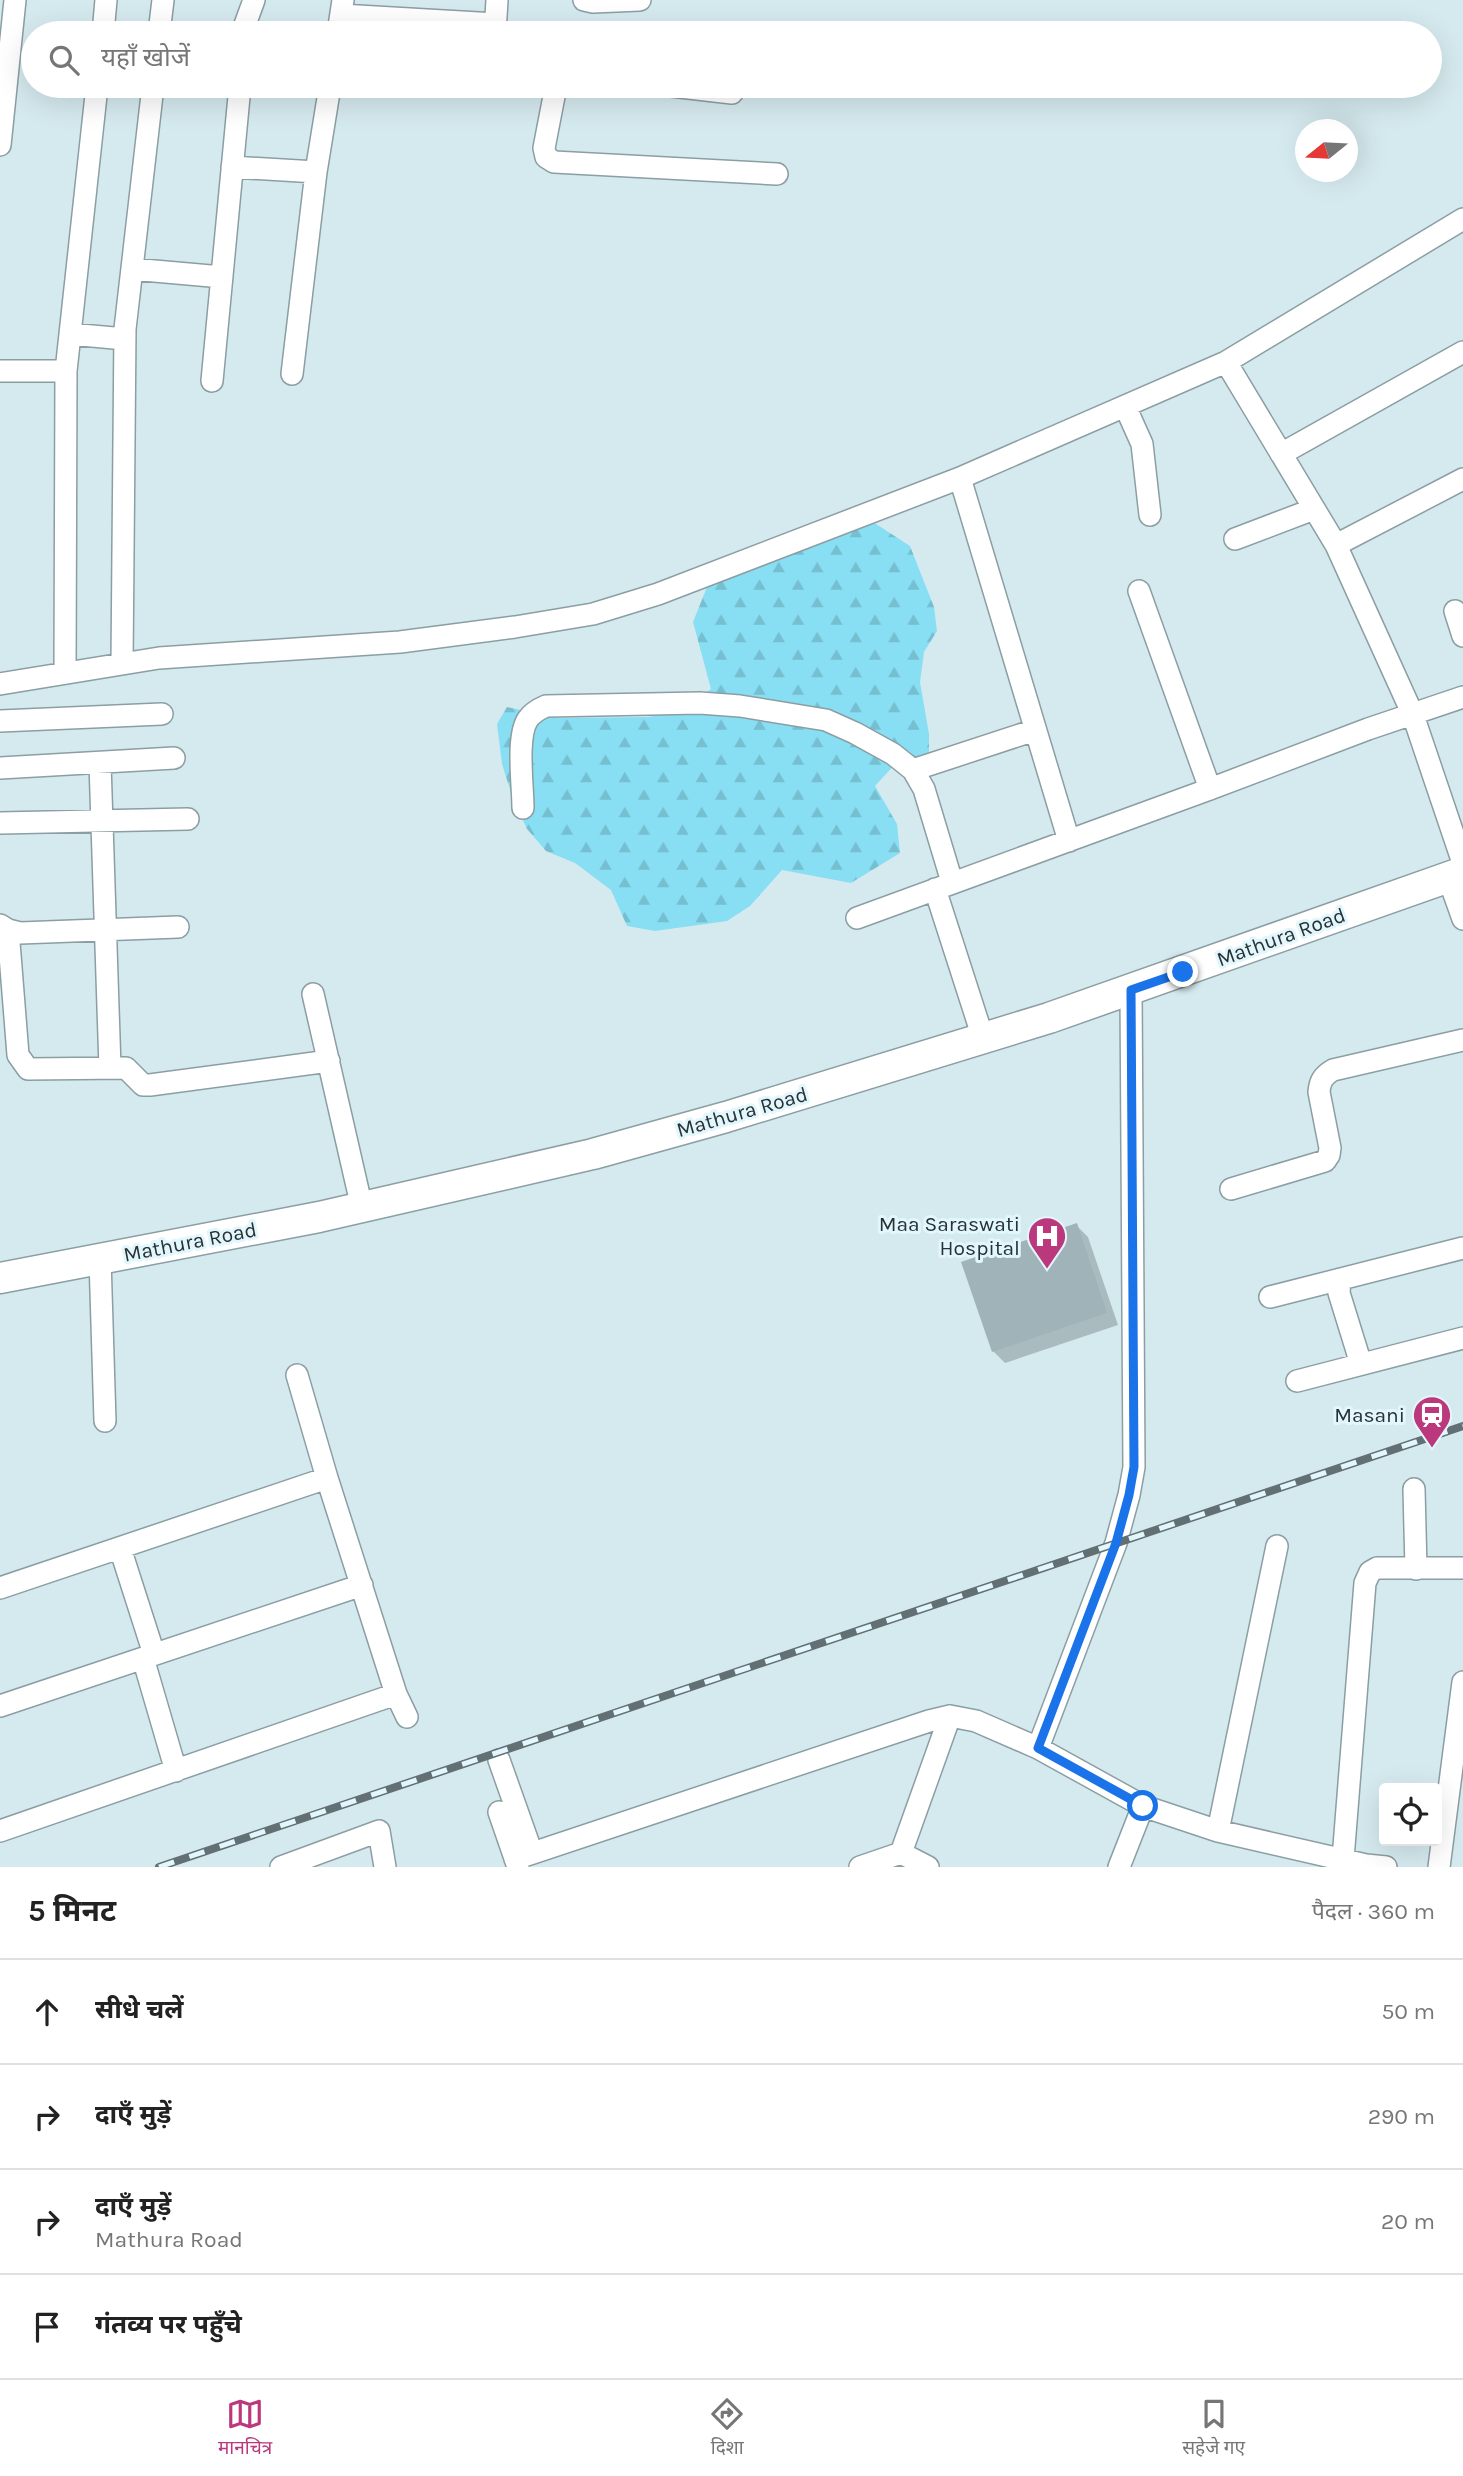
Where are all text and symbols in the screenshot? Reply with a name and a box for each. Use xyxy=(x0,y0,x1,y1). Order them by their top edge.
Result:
search box xyxy=(21,21,1442,98)
icon: search xyxy=(45,41,83,79)
text: यहाँ खोजें xyxy=(101,42,190,73)
north arrow xyxy=(1295,119,1358,182)
street label: Mathura Road xyxy=(1213,903,1349,971)
route end xyxy=(1167,956,1198,987)
street label: Mathura Road xyxy=(674,1082,810,1142)
place label: Maa Saraswati Hospital xyxy=(879,1212,1020,1260)
hospital icon: Maa Saraswati Hospital xyxy=(1026,1215,1068,1270)
street label: Mathura Road xyxy=(121,1217,259,1267)
station icon: Masani xyxy=(1411,1394,1453,1449)
place label: Masani xyxy=(1334,1403,1405,1427)
map controls xyxy=(1379,1783,1442,1846)
button: locate xyxy=(1379,1783,1442,1846)
route start xyxy=(1127,1790,1158,1821)
text: 5 मिनट xyxy=(28,1893,116,1929)
text: पैदल · 360 m xyxy=(1312,1898,1435,1925)
icon: ahead xyxy=(28,1993,66,2031)
text: सीधे चलें xyxy=(95,1994,184,2025)
text: 50 m xyxy=(1381,1998,1435,2025)
icon: right xyxy=(28,2098,66,2136)
text: दाएँ मुड़ें xyxy=(95,2099,171,2130)
text: 290 m xyxy=(1368,2103,1435,2130)
text: दाएँ मुड़ें xyxy=(95,2191,171,2222)
icon: right xyxy=(28,2203,66,2241)
text: 20 m xyxy=(1381,2208,1435,2235)
text: Mathura Road xyxy=(95,2226,243,2253)
icon: arrive xyxy=(28,2308,66,2346)
text: गंतव्य पर पहुँचे xyxy=(95,2309,242,2340)
tab: मानचित्र xyxy=(218,2395,272,2462)
tab: दिशा xyxy=(708,2395,746,2462)
tab: सहेजे गए xyxy=(1182,2395,1245,2462)

